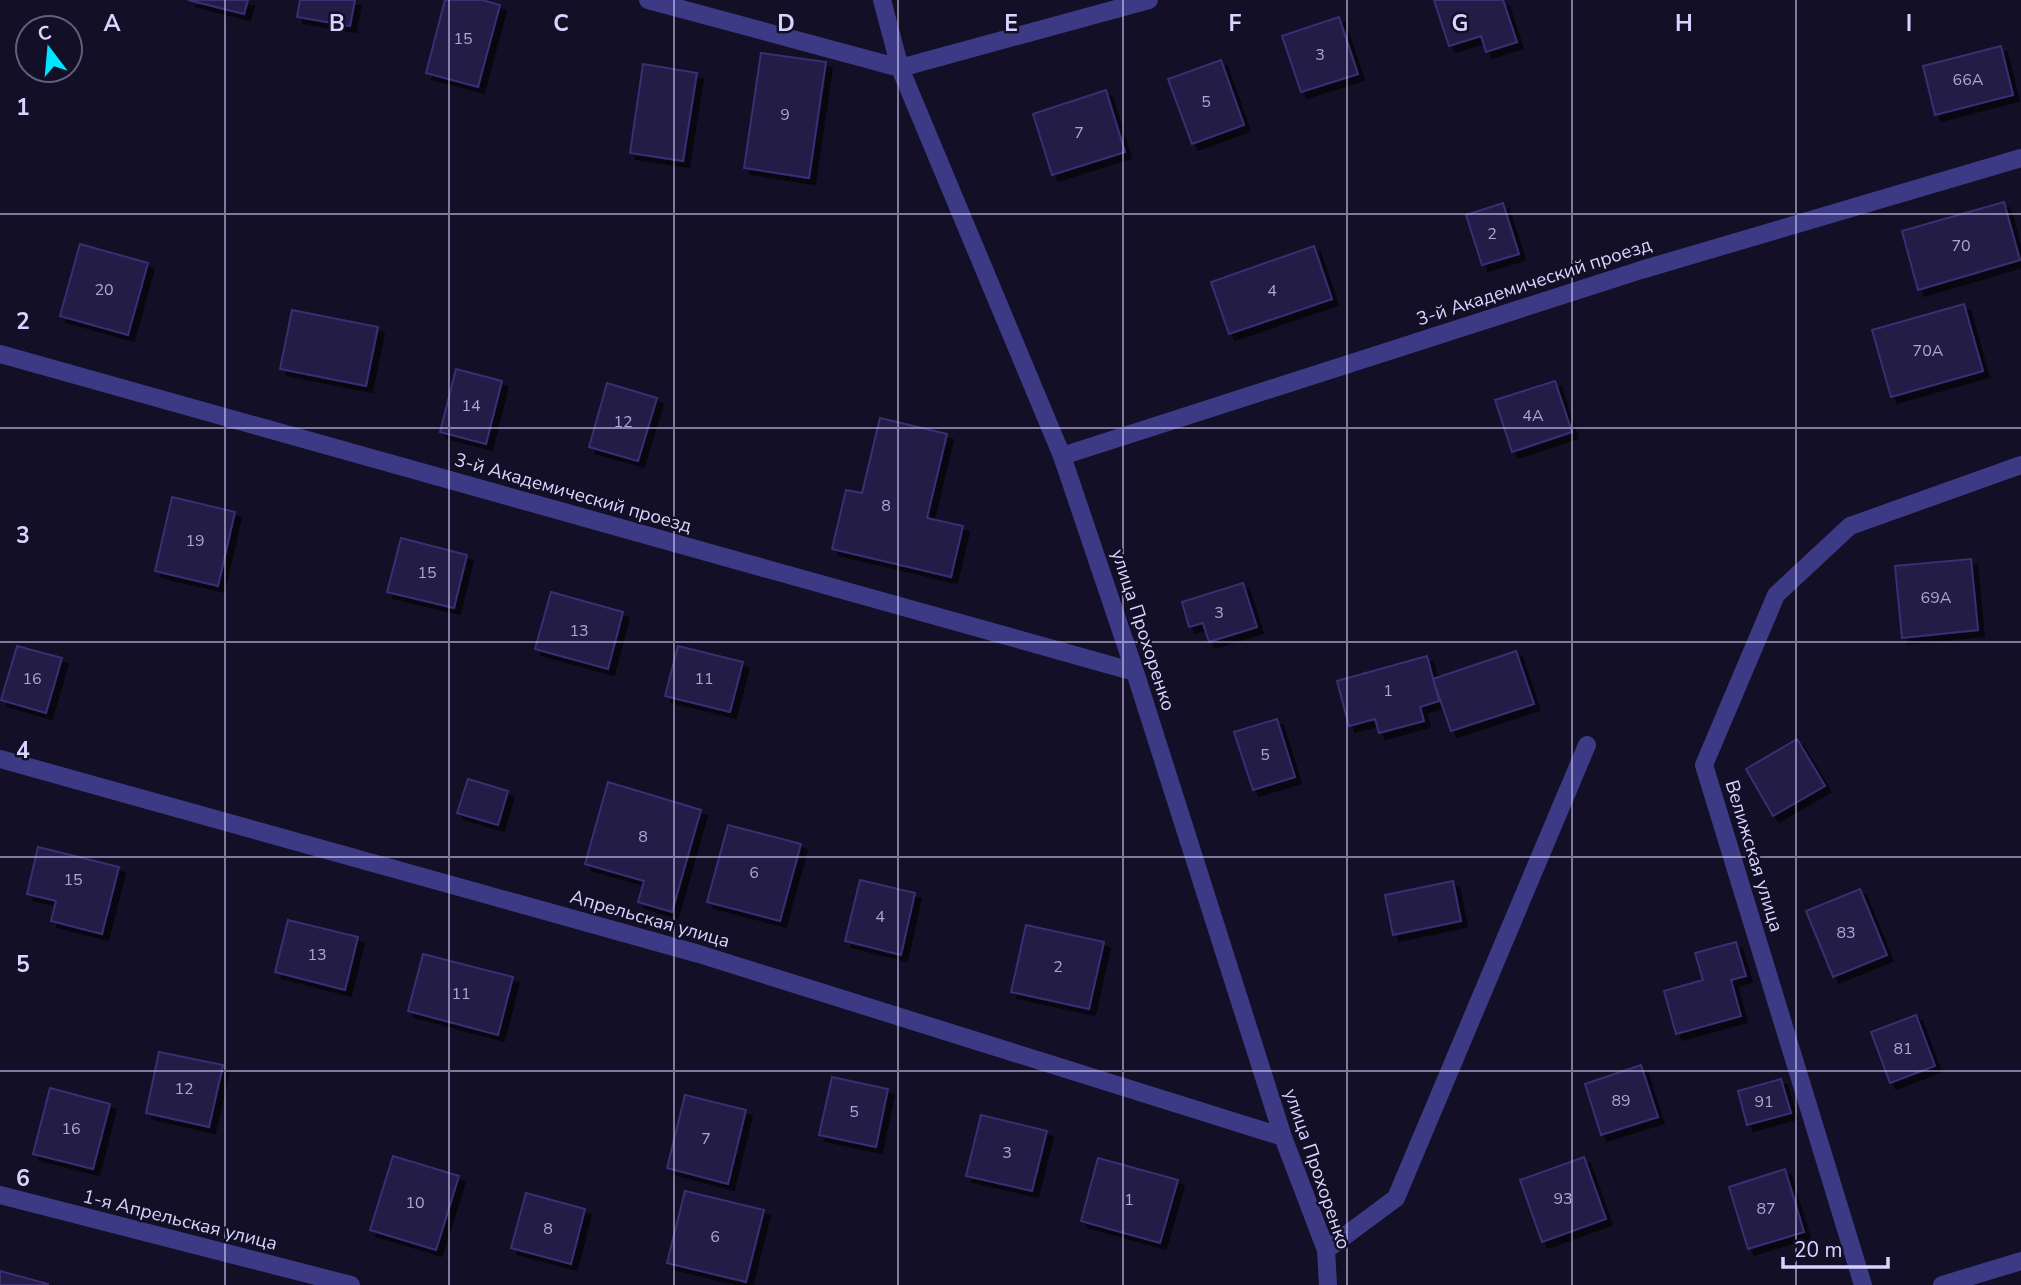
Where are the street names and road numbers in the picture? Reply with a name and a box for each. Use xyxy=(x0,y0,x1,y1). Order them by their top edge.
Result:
street label: 3-й Академический проезд xyxy=(1413,232,1655,332)
street label: 3-й Академический проезд xyxy=(451,447,695,539)
street label: улица Прохоренко xyxy=(1105,546,1181,714)
street label: Велижская улица xyxy=(1719,777,1789,935)
street label: Апрельская улица xyxy=(567,884,733,954)
street label: улица Прохоренко xyxy=(1277,1085,1357,1253)
street label: 1-я Апрельская улица xyxy=(80,1183,280,1257)

